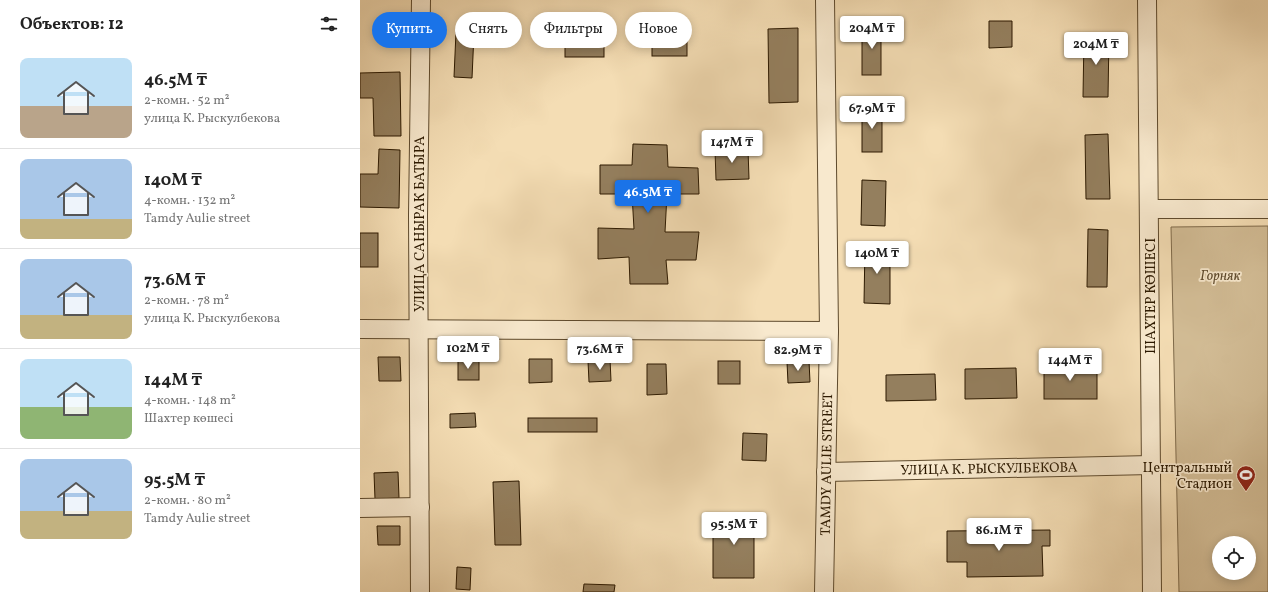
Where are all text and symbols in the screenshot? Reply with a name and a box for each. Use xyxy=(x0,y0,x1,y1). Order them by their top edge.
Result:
chip: Купить xyxy=(372,12,447,48)
chip: Снять xyxy=(455,12,522,48)
chip: Фильтры xyxy=(530,12,617,48)
chip: Новое xyxy=(625,12,692,48)
text: Объектов: 12 xyxy=(20,13,124,36)
icon: filters xyxy=(318,13,340,35)
pin: 204M ₸ xyxy=(839,16,905,50)
text: 204M ₸ xyxy=(849,20,895,38)
pin: 204M ₸ xyxy=(1063,32,1129,66)
text: 204M ₸ xyxy=(1073,36,1119,54)
text: 46.5M ₸ xyxy=(144,69,207,92)
icon: home xyxy=(52,74,100,122)
text: 2-комн. · 52 m² xyxy=(144,92,230,110)
pin: 67.9M ₸ xyxy=(835,96,909,130)
text: 67.9M ₸ xyxy=(849,100,895,118)
text: улица К. Рыскулбекова xyxy=(144,110,280,128)
pin: 147M ₸ xyxy=(699,130,765,164)
text: 147M ₸ xyxy=(711,134,753,152)
street label: УЛИЦА САНЫРАК БАТЫРА xyxy=(411,136,430,312)
text: 140M ₸ xyxy=(144,169,202,192)
icon: home xyxy=(52,175,100,223)
pin: 46.5M ₸ xyxy=(611,180,685,214)
text: 46.5M ₸ xyxy=(624,184,672,202)
text: 4-комн. · 132 m² xyxy=(144,192,235,210)
text: Tamdy Aulie street xyxy=(144,210,251,228)
street label: ШАХТЕР КӨШЕСІ xyxy=(1142,238,1161,354)
pin: 140M ₸ xyxy=(844,241,910,275)
text: 140M ₸ xyxy=(855,245,899,263)
park label: Горняк xyxy=(1200,267,1240,286)
text: 73.6M ₸ xyxy=(144,269,206,292)
icon: home xyxy=(52,275,100,323)
text: 2-комн. · 78 m² xyxy=(144,292,229,310)
text: улица К. Рыскулбекова xyxy=(144,310,280,328)
pin: 102M ₸ xyxy=(435,336,501,370)
pin: 73.6M ₸ xyxy=(563,337,637,371)
pin: 82.9M ₸ xyxy=(761,338,835,372)
text: 102M ₸ xyxy=(446,340,490,358)
text: 73.6M ₸ xyxy=(576,341,624,359)
text: 82.9M ₸ xyxy=(774,342,822,360)
pin: 144M ₸ xyxy=(1037,348,1103,382)
text: 144M ₸ xyxy=(1048,352,1092,370)
text: 144M ₸ xyxy=(144,369,202,392)
icon: home xyxy=(52,375,100,423)
text: 4-комн. · 148 m² xyxy=(144,392,236,410)
street label: TAMDY AULIE STREET xyxy=(817,392,838,536)
text: Шахтер көшесі xyxy=(144,410,233,428)
street label: УЛИЦА К. РЫСКУЛБЕКОВА xyxy=(900,458,1078,481)
place label: Центральный Стадион xyxy=(1142,459,1232,494)
sports icon: Центральный Стадион xyxy=(1235,464,1257,492)
text: 95.5M ₸ xyxy=(144,469,205,492)
icon: home xyxy=(52,475,100,523)
text: 2-комн. · 80 m² xyxy=(144,492,231,510)
text: Tamdy Aulie street xyxy=(144,510,251,528)
pin: 95.5M ₸ xyxy=(697,512,771,546)
text: 95.5M ₸ xyxy=(711,516,757,534)
pin: 86.1M ₸ xyxy=(962,518,1036,552)
text: 86.1M ₸ xyxy=(976,522,1022,540)
map controls xyxy=(1212,536,1256,580)
button: locate xyxy=(1212,536,1256,580)

